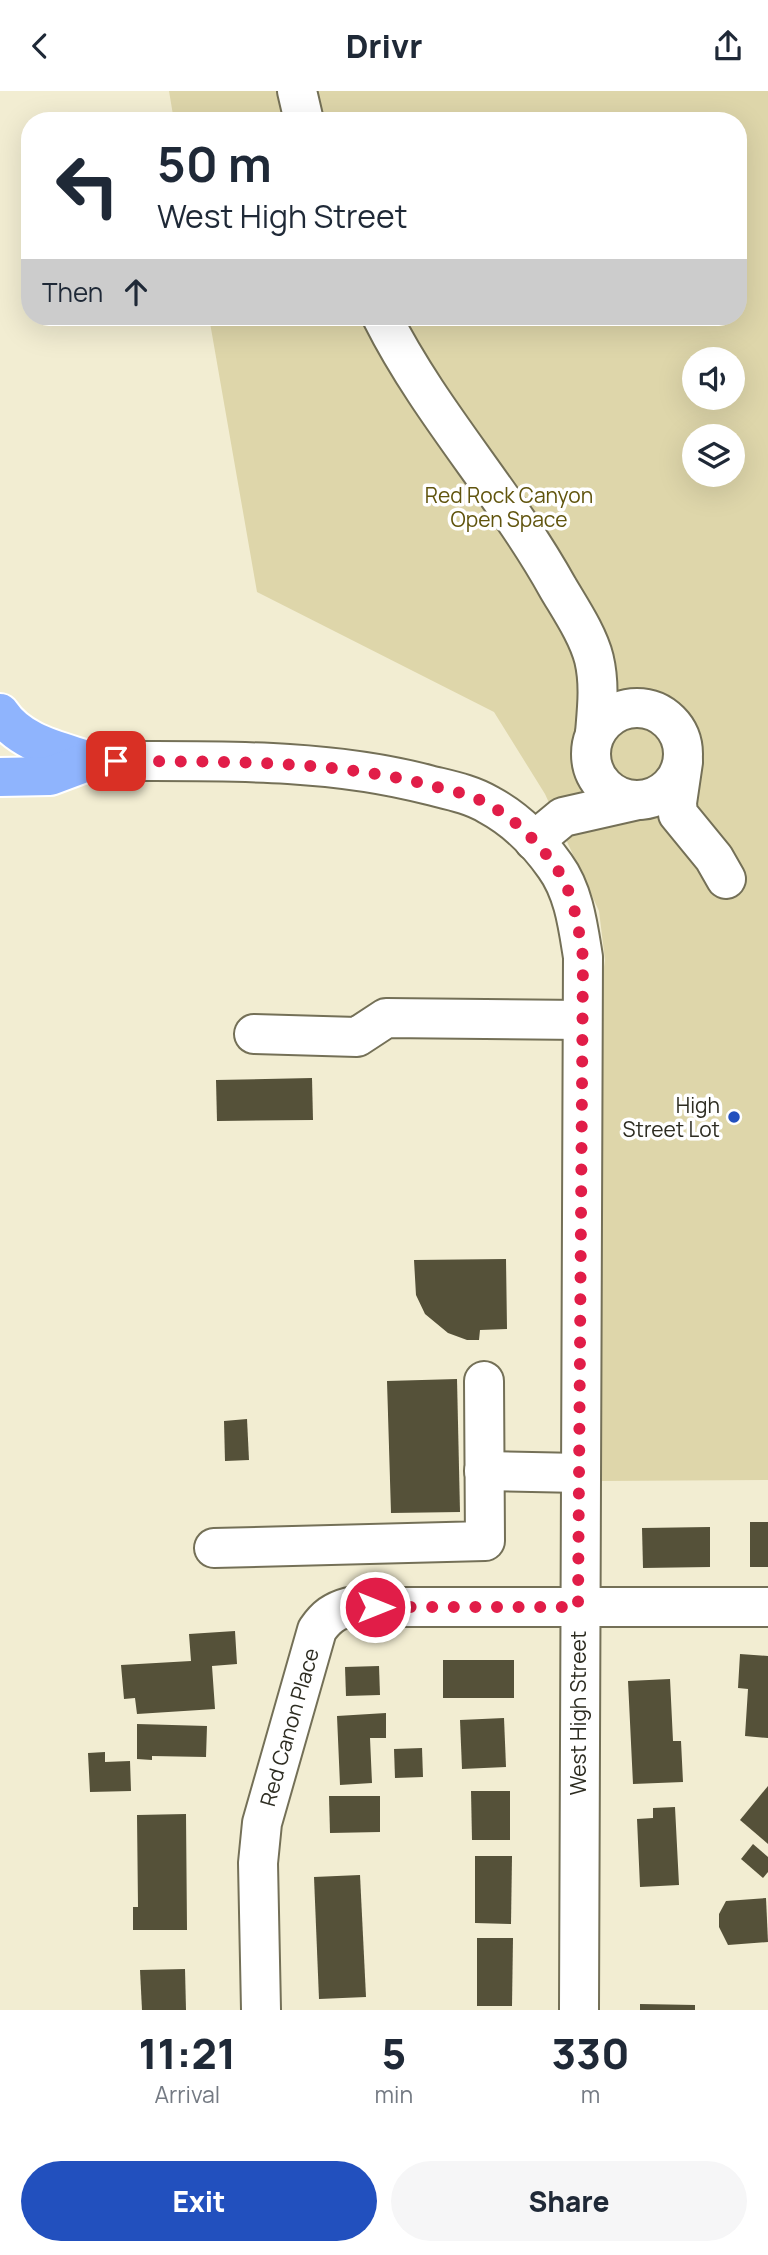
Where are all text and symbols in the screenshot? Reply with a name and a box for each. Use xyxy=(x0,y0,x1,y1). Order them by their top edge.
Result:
text: Drivr xyxy=(346,24,422,68)
icon: back xyxy=(21,27,59,65)
icon: share xyxy=(709,27,747,65)
text: 50 m xyxy=(157,130,272,197)
icon: left xyxy=(42,140,133,231)
text: West High Street xyxy=(157,194,407,238)
icon: ahead xyxy=(117,273,155,311)
text: Then xyxy=(42,274,103,310)
map controls xyxy=(682,347,745,487)
button: sound xyxy=(682,347,745,410)
button: layers xyxy=(682,424,745,487)
park label: Red Rock Canyon Open Space xyxy=(425,481,593,533)
pin xyxy=(86,731,146,791)
icon: arrive xyxy=(97,742,135,780)
place label: High Street Lot xyxy=(623,1091,720,1143)
marker: High Street Lot xyxy=(726,1109,742,1125)
position arrow xyxy=(338,1570,412,1644)
street label: West High Street xyxy=(564,1631,592,1795)
street label: Red Canon Place xyxy=(253,1645,325,1809)
text: 11:21 xyxy=(138,2024,236,2082)
text: 5 xyxy=(381,2024,406,2082)
text: 330 xyxy=(552,2024,629,2082)
text: Arrival xyxy=(154,2078,220,2110)
text: min xyxy=(375,2078,413,2110)
text: m xyxy=(581,2078,600,2110)
button: Exit xyxy=(21,2161,377,2241)
button: Share xyxy=(391,2161,747,2241)

